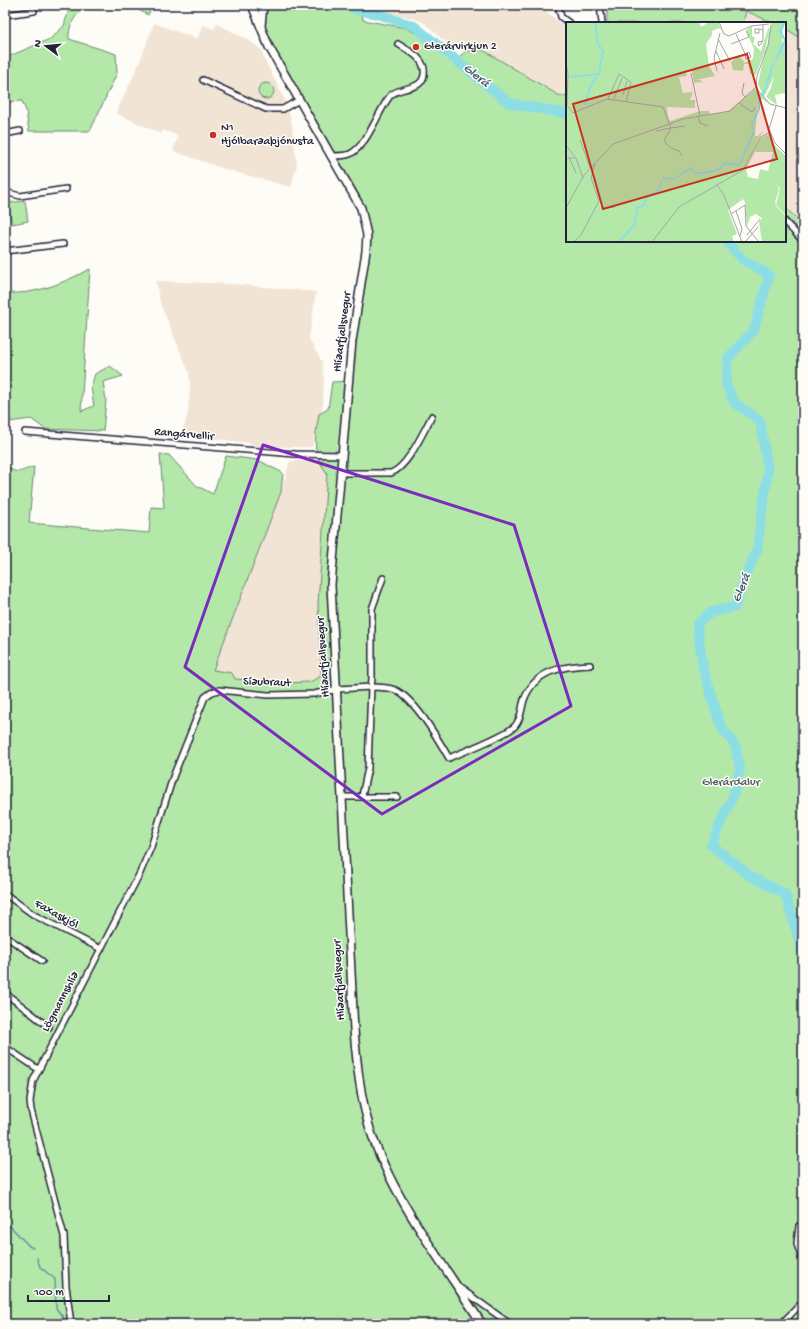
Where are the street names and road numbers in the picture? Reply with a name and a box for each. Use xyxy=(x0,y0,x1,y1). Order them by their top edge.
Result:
street label: Hlíðarfjallsvegur xyxy=(331,289,355,373)
street label: Rangárvellir xyxy=(153,425,216,445)
street label: Hlíðarfjallsvegur xyxy=(314,614,334,698)
street label: Síðubraut xyxy=(243,675,292,691)
street label: Faxaskjól xyxy=(31,897,81,933)
street label: Hlíðarfjallsvegur xyxy=(331,938,349,1021)
street label: Lögmannshlíð xyxy=(39,969,83,1035)

